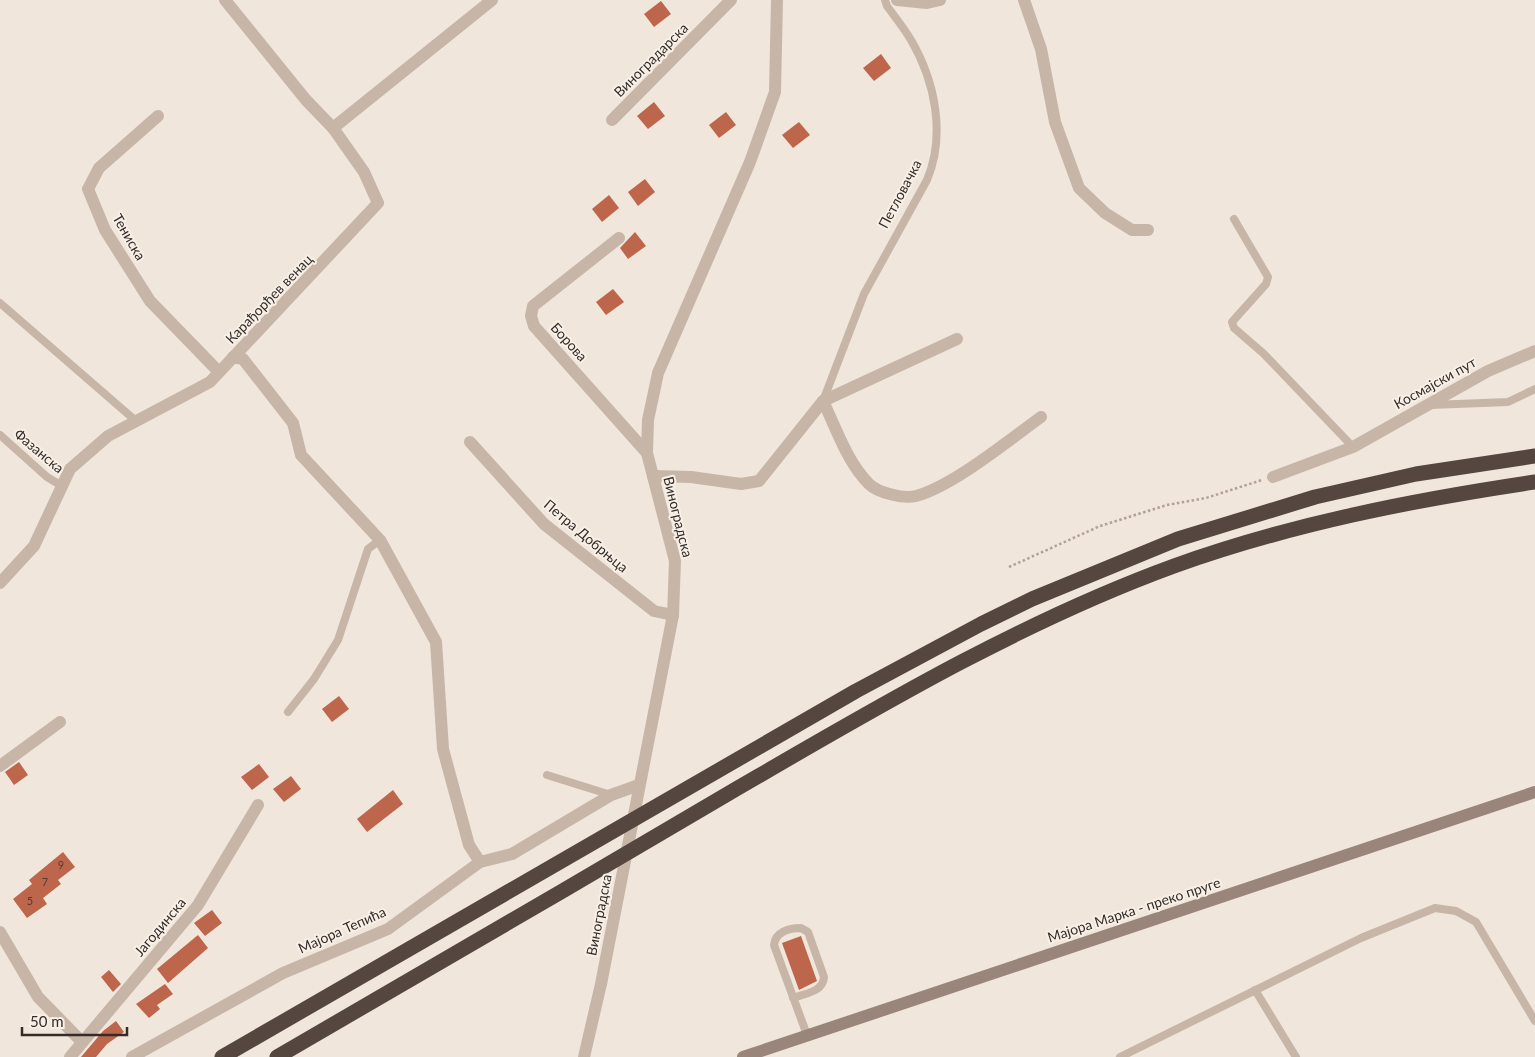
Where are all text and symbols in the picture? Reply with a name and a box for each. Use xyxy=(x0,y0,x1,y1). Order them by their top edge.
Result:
street label: Виноградарска xyxy=(610,19,691,100)
street label: Петловачка xyxy=(874,157,925,231)
street label: Тениска xyxy=(109,211,150,263)
street label: Карађорђев венац xyxy=(222,250,316,347)
street label: Борова xyxy=(548,319,591,365)
street label: Космајски пут xyxy=(1391,353,1479,412)
street label: Фазанска xyxy=(11,425,68,476)
street label: Виноградска xyxy=(660,475,697,559)
street label: Петра Добрњца xyxy=(541,496,632,576)
house number: 9 xyxy=(58,858,64,871)
street label: Виноградска xyxy=(582,873,615,957)
street label: Мајора Марка - преко пруге xyxy=(1045,874,1222,946)
house number: 7 xyxy=(42,875,48,888)
house number: 5 xyxy=(27,894,33,907)
street label: Јагодинска xyxy=(130,894,189,959)
street label: Мајора Тепића xyxy=(295,903,388,956)
scale bar xyxy=(22,1004,128,1036)
text: 50 m xyxy=(30,1012,64,1030)

